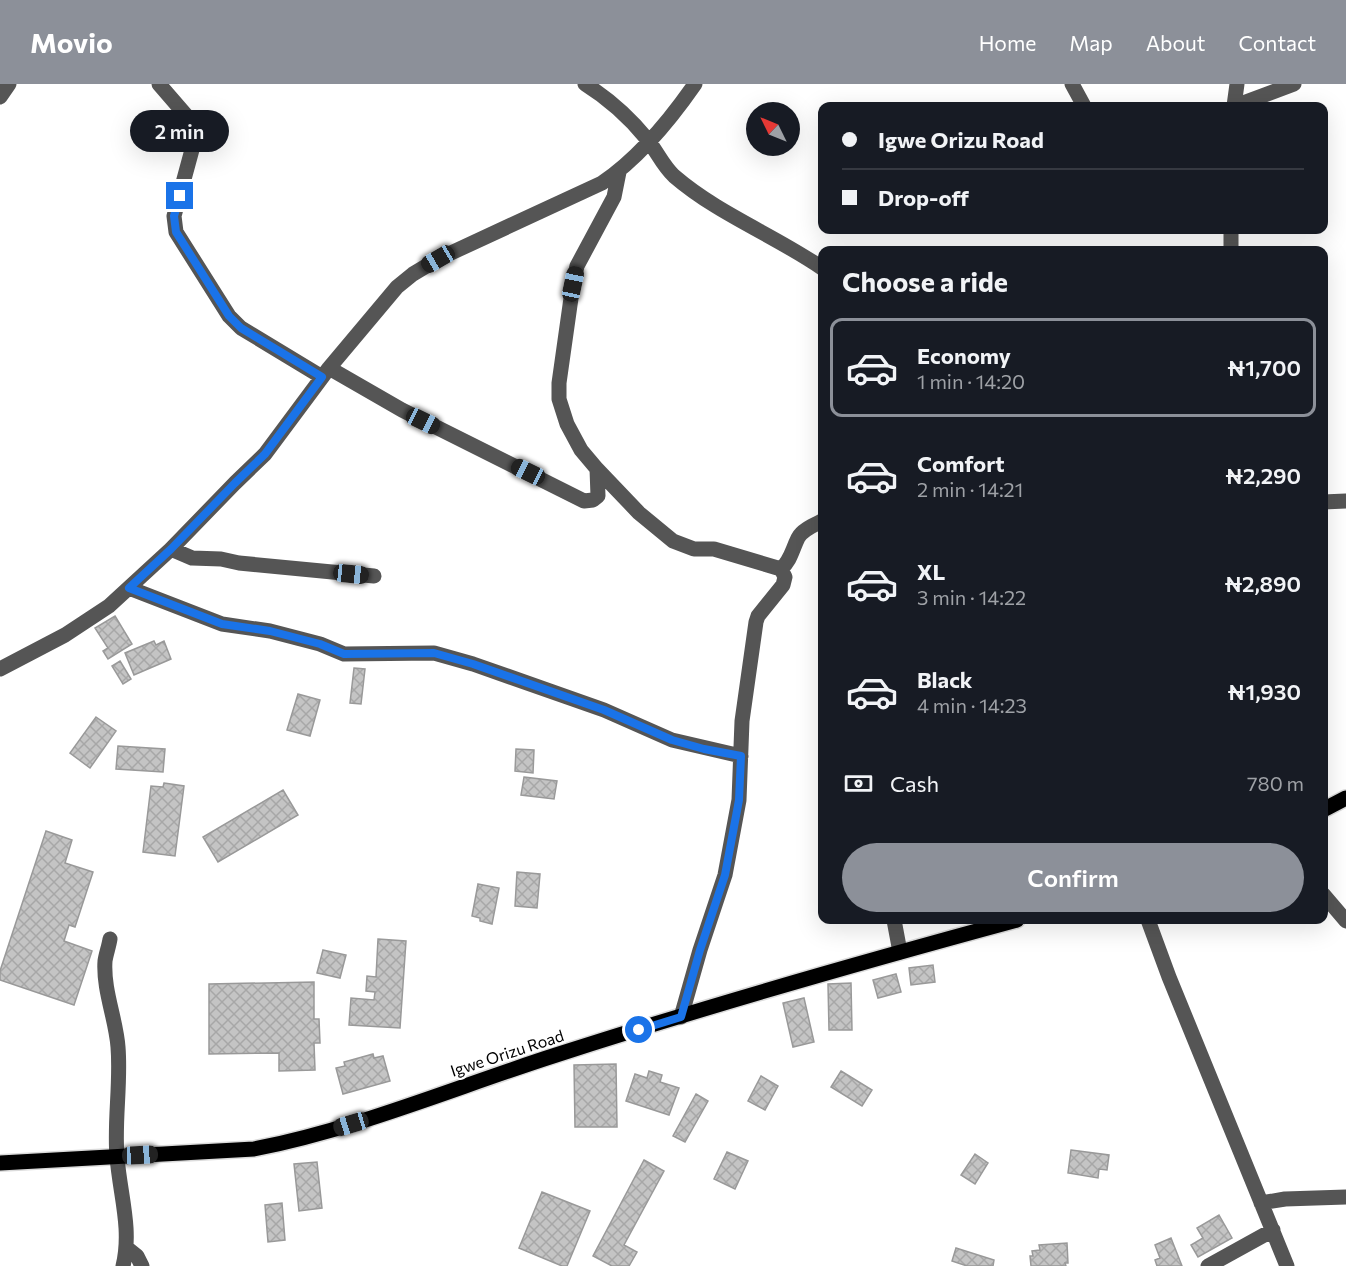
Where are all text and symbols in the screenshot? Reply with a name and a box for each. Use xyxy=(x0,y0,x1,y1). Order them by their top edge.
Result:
text: Movio xyxy=(30,25,113,59)
text: Home xyxy=(979,30,1036,55)
text: Map xyxy=(1069,30,1113,55)
text: About xyxy=(1146,30,1205,55)
text: Contact xyxy=(1238,30,1316,55)
north arrow xyxy=(746,102,800,156)
map controls xyxy=(746,102,800,156)
callout: 2 min xyxy=(130,109,230,151)
text: 2 min xyxy=(155,119,204,143)
text: Igwe Orizu Road xyxy=(878,126,1044,153)
route end xyxy=(166,182,193,209)
text: Drop-off xyxy=(878,184,969,211)
car xyxy=(418,242,458,276)
car xyxy=(560,265,586,303)
text: Choose a ride xyxy=(842,265,1008,298)
icon: car xyxy=(845,341,899,395)
text: Economy xyxy=(917,342,1011,369)
text: ₦1,700 xyxy=(1227,354,1301,381)
text: 1 min · 14:20 xyxy=(917,369,1025,393)
car xyxy=(403,405,443,437)
icon: car xyxy=(845,449,899,503)
text: Comfort xyxy=(917,450,1005,477)
car xyxy=(508,456,548,488)
text: ₦2,290 xyxy=(1225,462,1301,489)
text: 2 min · 14:21 xyxy=(917,477,1023,501)
icon: car xyxy=(845,557,899,611)
text: XL xyxy=(917,558,945,585)
car xyxy=(332,563,370,585)
text: ₦2,890 xyxy=(1224,570,1301,597)
text: 3 min · 14:22 xyxy=(917,585,1026,609)
icon: car xyxy=(845,665,899,719)
text: Black xyxy=(917,666,972,693)
text: ₦1,930 xyxy=(1228,678,1301,705)
text: 4 min · 14:23 xyxy=(917,693,1027,717)
icon: cash xyxy=(842,767,875,800)
text: Cash xyxy=(890,770,939,797)
text: 780 m xyxy=(1247,771,1304,795)
button: Confirm xyxy=(842,843,1304,912)
route start xyxy=(625,1016,652,1043)
street label: Igwe Orizu Road xyxy=(448,1025,566,1080)
car xyxy=(331,1110,371,1138)
car xyxy=(122,1145,158,1165)

